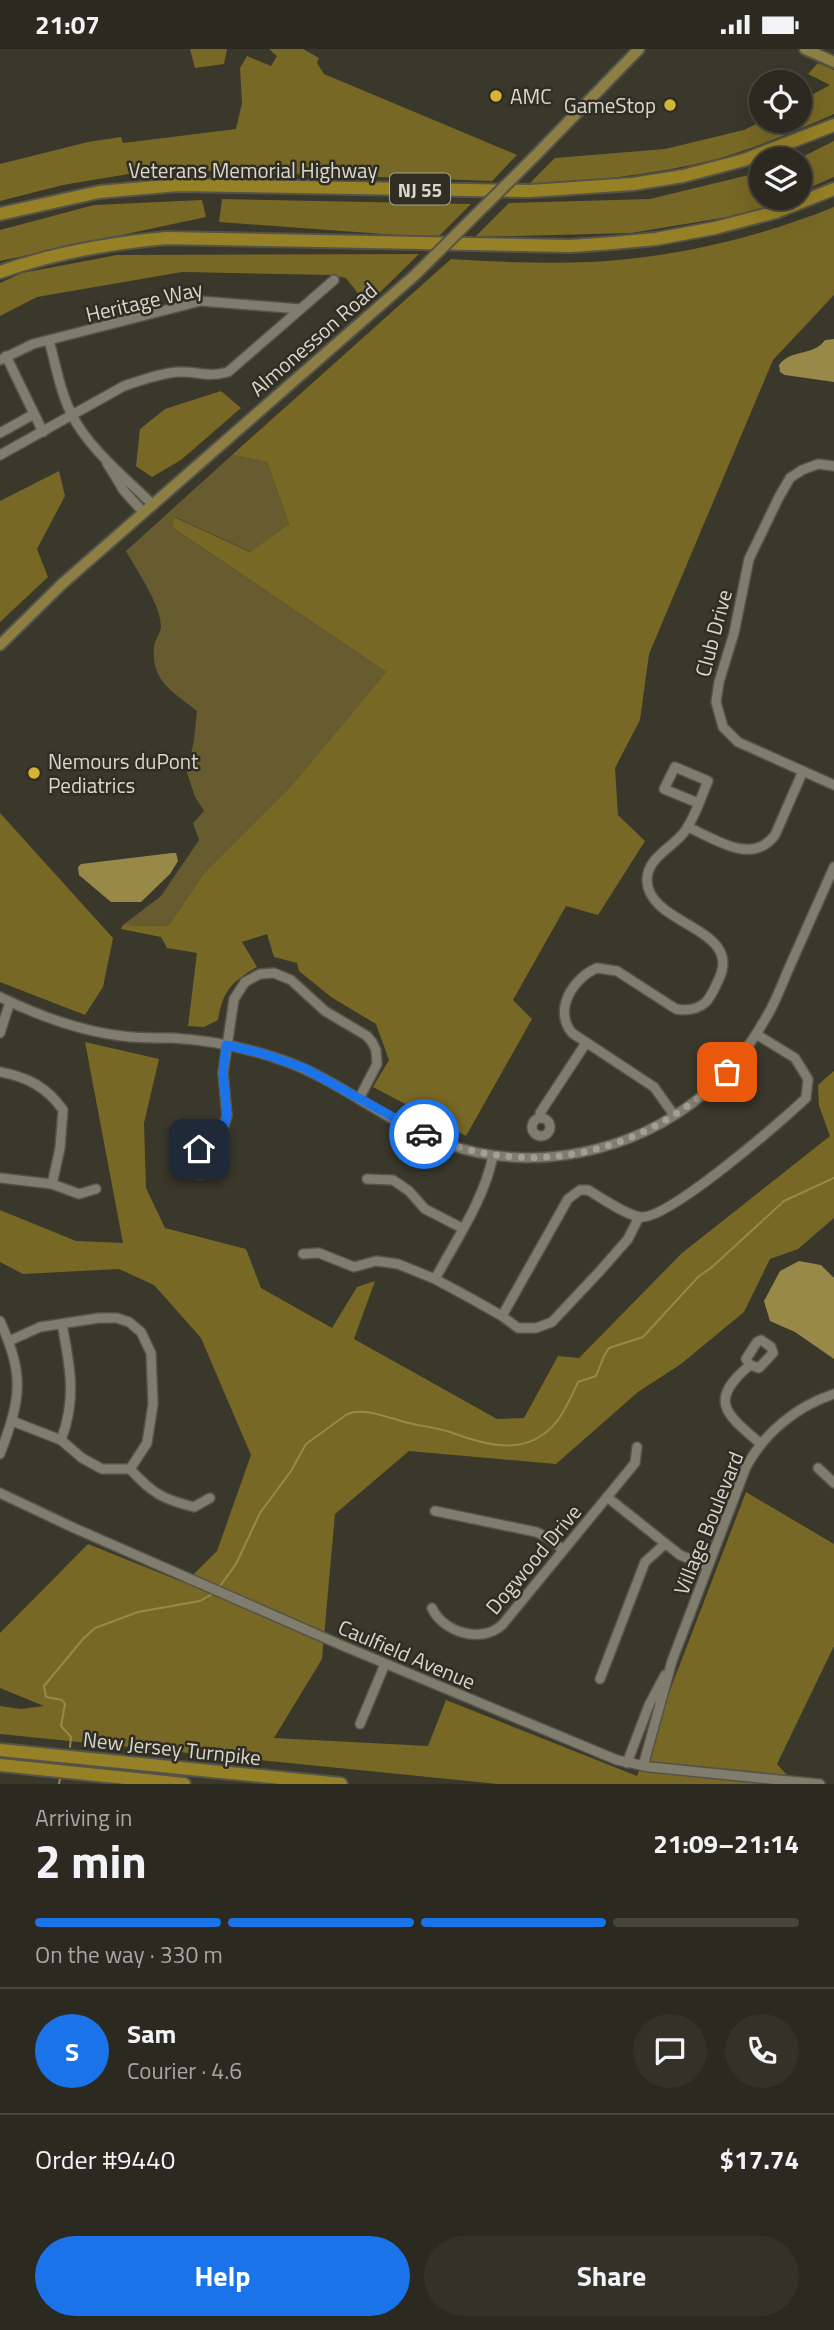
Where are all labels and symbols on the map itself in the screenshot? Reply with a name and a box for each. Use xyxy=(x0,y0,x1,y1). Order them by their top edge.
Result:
place label: AMC xyxy=(510,80,552,112)
marker: AMC xyxy=(488,88,504,104)
place label: GameStop xyxy=(564,89,656,121)
marker: GameStop xyxy=(662,97,678,113)
street label: Veterans Memorial Highway xyxy=(128,154,378,186)
road number: NJ 55 xyxy=(390,173,450,205)
street label: Heritage Way xyxy=(82,272,206,330)
street label: Almonesson Road xyxy=(242,274,384,404)
street label: Club Drive xyxy=(686,586,740,680)
place label: Nemours duPont Pediatrics xyxy=(48,745,199,801)
marker: Nemours duPont Pediatrics xyxy=(26,765,42,781)
pin xyxy=(697,1042,757,1102)
courier xyxy=(389,1099,459,1169)
pin xyxy=(169,1119,229,1179)
street label: Village Boulevard xyxy=(665,1446,751,1600)
street label: Dogwood Drive xyxy=(477,1497,589,1621)
street label: Caulfield Avenue xyxy=(333,1611,481,1697)
street label: New Jersey Turnpike xyxy=(81,1723,263,1773)

